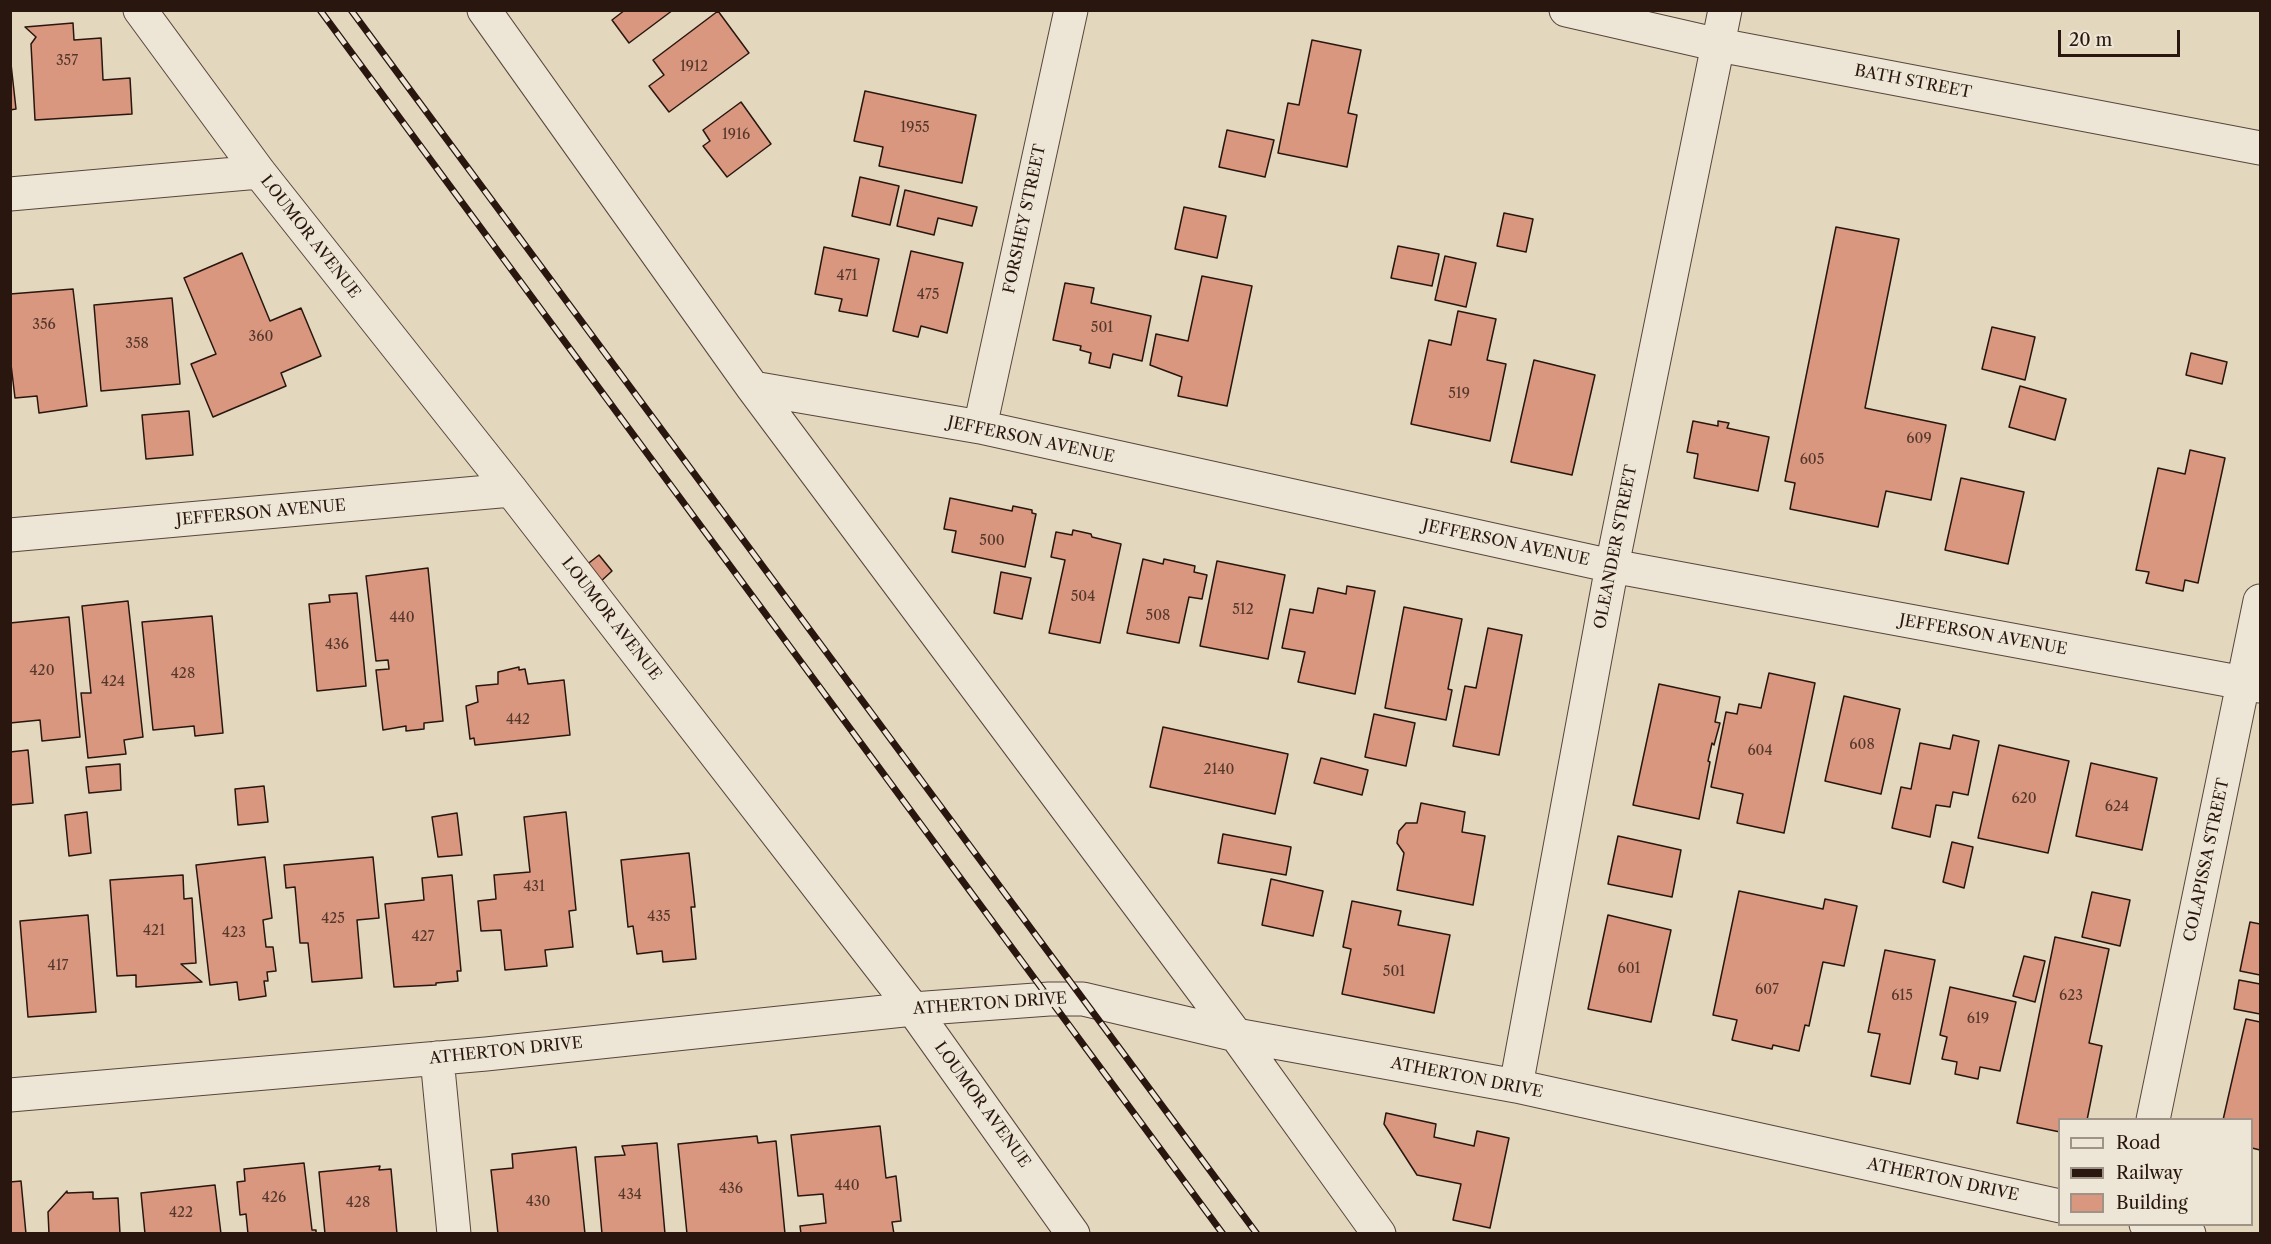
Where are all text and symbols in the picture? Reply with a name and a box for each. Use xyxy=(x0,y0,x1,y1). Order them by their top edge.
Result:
scale bar xyxy=(2061,18,2182,56)
text: 20 m xyxy=(2069,29,2112,51)
house number: 357 xyxy=(56,53,78,69)
house number: 1912 xyxy=(680,59,708,75)
street label: BATH STREET xyxy=(1853,61,1973,103)
house number: 1955 xyxy=(900,120,930,136)
house number: 1916 xyxy=(722,127,750,143)
street label: FORSHEY STREET xyxy=(1000,142,1050,296)
street label: LOUMOR AVENUE xyxy=(256,172,364,302)
house number: 471 xyxy=(837,268,857,284)
house number: 475 xyxy=(917,287,939,303)
house number: 356 xyxy=(32,317,56,333)
house number: 501 xyxy=(1091,320,1113,336)
house number: 360 xyxy=(249,329,273,345)
house number: 358 xyxy=(125,336,149,352)
house number: 519 xyxy=(1448,386,1470,402)
street label: JEFFERSON AVENUE xyxy=(946,413,1116,467)
house number: 609 xyxy=(1906,431,1932,447)
house number: 605 xyxy=(1800,452,1824,468)
street label: OLEANDER STREET xyxy=(1591,463,1641,631)
street label: JEFFERSON AVENUE xyxy=(175,496,347,530)
street label: JEFFERSON AVENUE xyxy=(1421,516,1591,570)
house number: 500 xyxy=(979,533,1005,549)
street label: LOUMOR AVENUE xyxy=(557,554,665,684)
house number: 504 xyxy=(1071,589,1095,605)
house number: 512 xyxy=(1232,602,1254,618)
house number: 508 xyxy=(1146,608,1170,624)
house number: 440 xyxy=(389,610,415,626)
street label: JEFFERSON AVENUE xyxy=(1898,611,2068,659)
house number: 436 xyxy=(325,637,349,653)
house number: 420 xyxy=(29,663,55,679)
house number: 428 xyxy=(171,666,195,682)
house number: 424 xyxy=(101,674,125,690)
house number: 442 xyxy=(506,712,530,728)
house number: 608 xyxy=(1849,737,1875,753)
house number: 604 xyxy=(1747,743,1773,759)
house number: 2140 xyxy=(1204,762,1234,778)
street label: COLAPISSA STREET xyxy=(2180,777,2234,943)
house number: 620 xyxy=(2011,791,2037,807)
house number: 624 xyxy=(2105,799,2129,815)
house number: 431 xyxy=(523,879,545,895)
house number: 435 xyxy=(647,909,671,925)
house number: 425 xyxy=(321,911,345,927)
house number: 421 xyxy=(143,923,165,939)
house number: 423 xyxy=(222,925,246,941)
house number: 427 xyxy=(411,929,435,945)
house number: 417 xyxy=(48,958,68,974)
house number: 601 xyxy=(1618,961,1640,977)
house number: 501 xyxy=(1383,964,1405,980)
house number: 607 xyxy=(1755,982,1779,998)
house number: 615 xyxy=(1891,988,1913,1004)
house number: 623 xyxy=(2059,988,2083,1004)
street label: ATHERTON DRIVE xyxy=(912,989,1068,1019)
house number: 619 xyxy=(1967,1011,1989,1027)
street label: ATHERTON DRIVE xyxy=(428,1033,584,1069)
street label: LOUMOR AVENUE xyxy=(930,1038,1034,1172)
street label: ATHERTON DRIVE xyxy=(1389,1054,1545,1102)
legend xyxy=(2058,1118,2253,1226)
text: Road xyxy=(2116,1132,2161,1154)
street label: ATHERTON DRIVE xyxy=(1865,1155,2021,1205)
text: Railway xyxy=(2116,1162,2183,1184)
house number: 440 xyxy=(834,1178,860,1194)
house number: 436 xyxy=(719,1181,743,1197)
house number: 434 xyxy=(618,1187,642,1203)
house number: 426 xyxy=(262,1190,286,1206)
text: Building xyxy=(2116,1192,2188,1214)
house number: 430 xyxy=(526,1194,550,1210)
house number: 428 xyxy=(346,1195,370,1211)
house number: 422 xyxy=(169,1205,193,1221)

